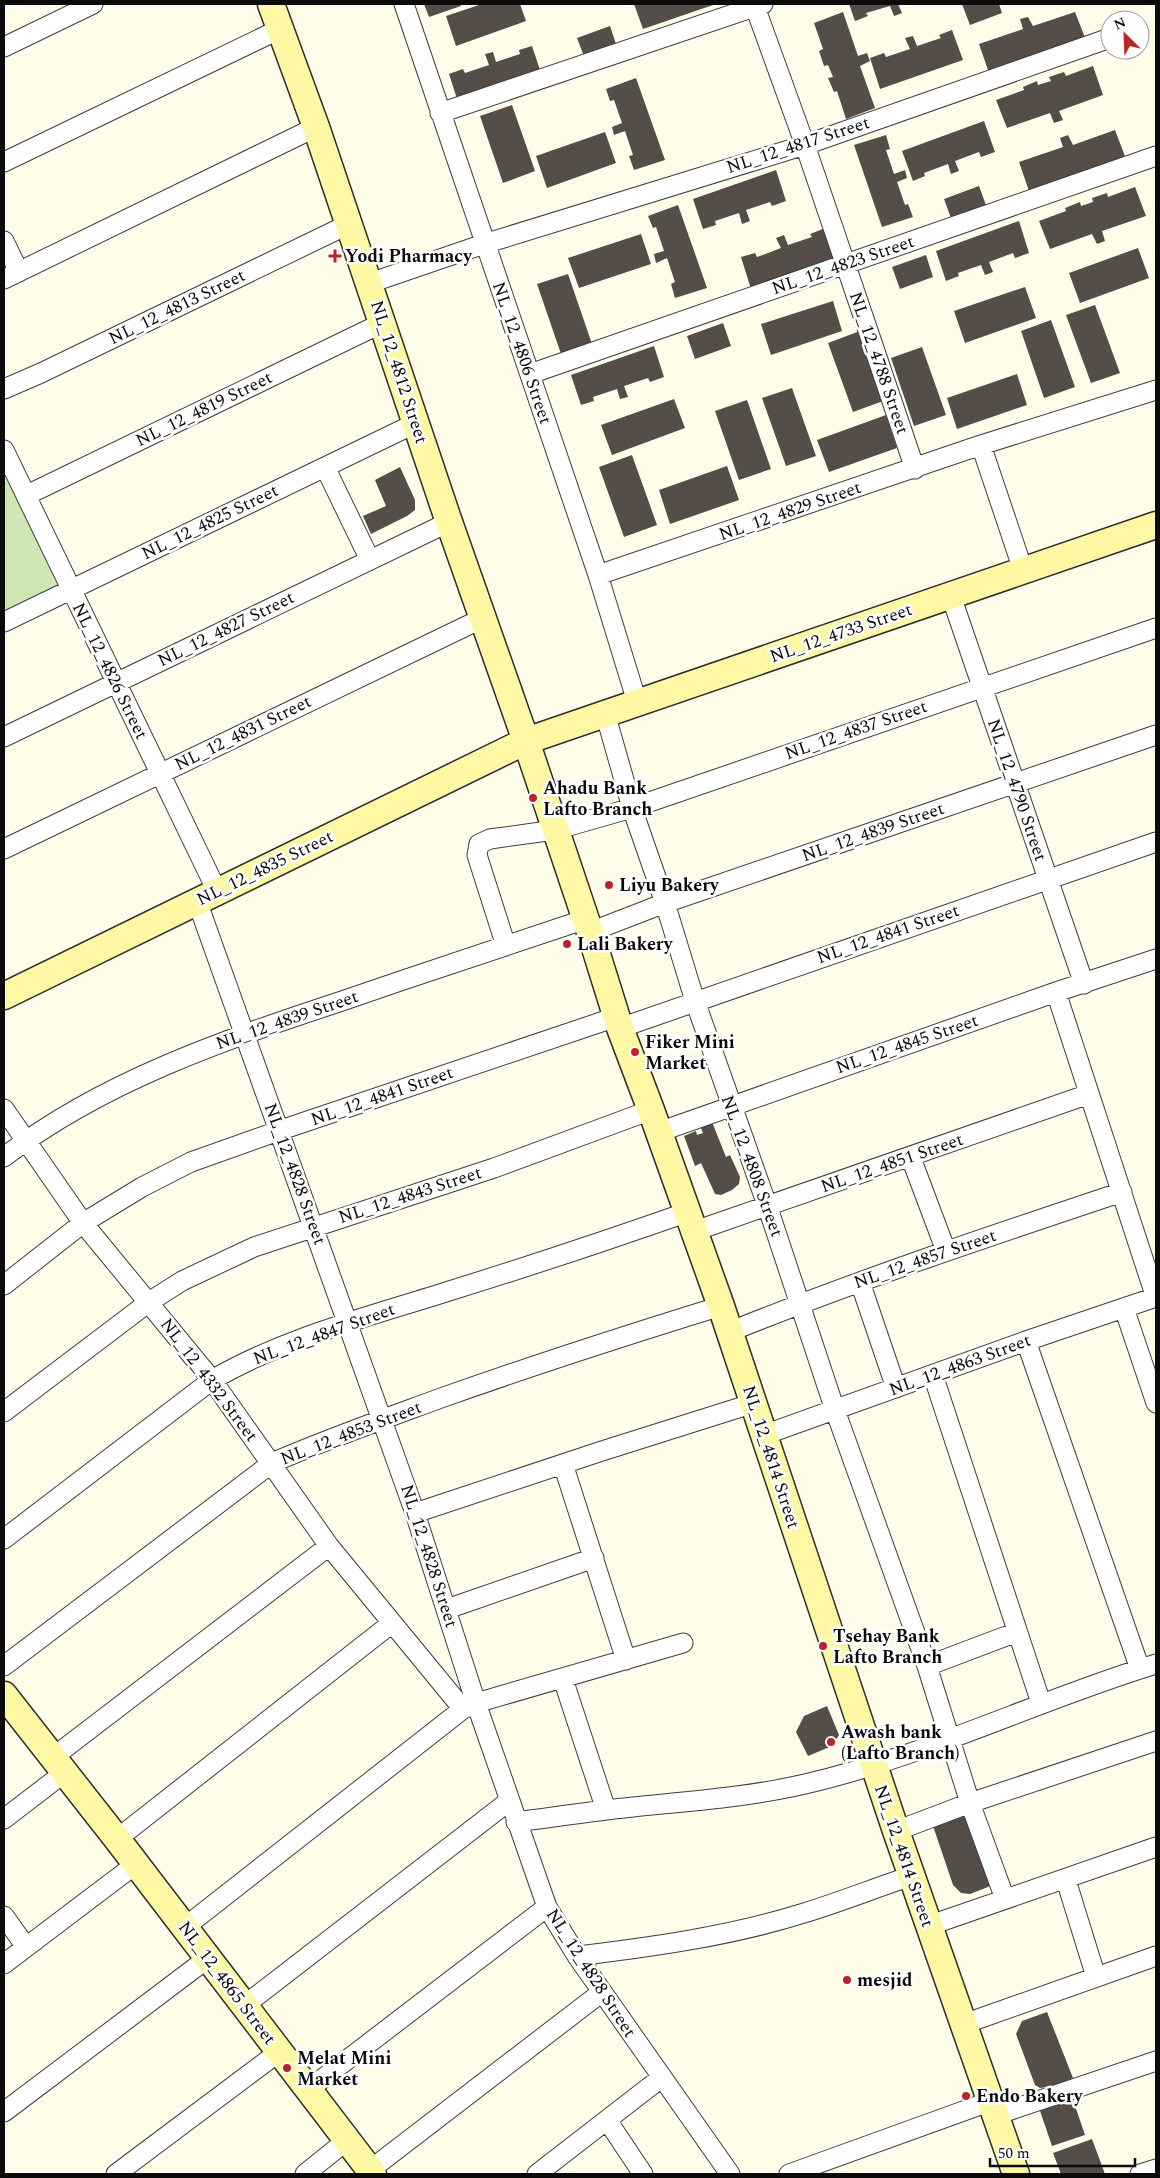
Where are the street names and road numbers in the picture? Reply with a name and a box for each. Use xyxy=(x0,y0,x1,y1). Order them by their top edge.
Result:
street label: NL_12_4817 Street xyxy=(723,109,873,181)
street label: NL_12_4823 Street xyxy=(768,228,918,302)
street label: NL_12_4813 Street xyxy=(104,262,250,352)
street label: NL_12_4806 Street xyxy=(485,278,559,428)
street label: NL_12_4788 Street xyxy=(842,288,916,438)
street label: NL_12_4812 Street xyxy=(363,297,435,447)
street label: NL_12_4819 Street xyxy=(131,364,277,454)
street label: NL_12_4829 Street xyxy=(715,474,865,548)
street label: NL_12_4825 Street xyxy=(137,477,283,567)
street label: NL_12_4827 Street xyxy=(153,584,299,674)
street label: NL_12_4733 Street xyxy=(766,596,916,670)
street label: NL_12_4826 Street xyxy=(65,598,155,744)
street label: NL_12_4831 Street xyxy=(170,688,316,778)
street label: NL_12_4837 Street xyxy=(781,693,931,767)
street label: NL_12_4790 Street xyxy=(980,715,1054,865)
street label: NL_12_4839 Street xyxy=(798,795,948,869)
street label: NL_12_4835 Street xyxy=(192,823,338,913)
street label: NL_12_4841 Street xyxy=(813,897,963,971)
street label: NL_12_4839 Street xyxy=(212,983,362,1057)
street label: NL_12_4845 Street xyxy=(832,1007,982,1081)
street label: NL_12_4841 Street xyxy=(307,1059,457,1133)
street label: NL_12_4808 Street xyxy=(714,1091,790,1241)
street label: NL_12_4828 Street xyxy=(257,1099,333,1249)
street label: NL_12_4851 Street xyxy=(817,1126,967,1200)
street label: NL_12_4843 Street xyxy=(335,1159,485,1231)
street label: NL_12_4857 Street xyxy=(850,1222,1000,1296)
street label: NL_12_4847 Street xyxy=(249,1296,399,1372)
street label: NL_12_4332 Street xyxy=(153,1312,265,1448)
street label: NL_12_4863 Street xyxy=(885,1327,1035,1403)
street label: NL_12_4814 Street xyxy=(735,1382,807,1532)
street label: NL_12_4853 Street xyxy=(276,1394,426,1472)
street label: NL_12_4828 Street xyxy=(393,1481,465,1631)
street label: NL_12_4814 Street xyxy=(867,1781,941,1931)
street label: NL_12_4828 Street xyxy=(539,1903,643,2043)
street label: NL_12_4865 Street xyxy=(171,1915,283,2051)

